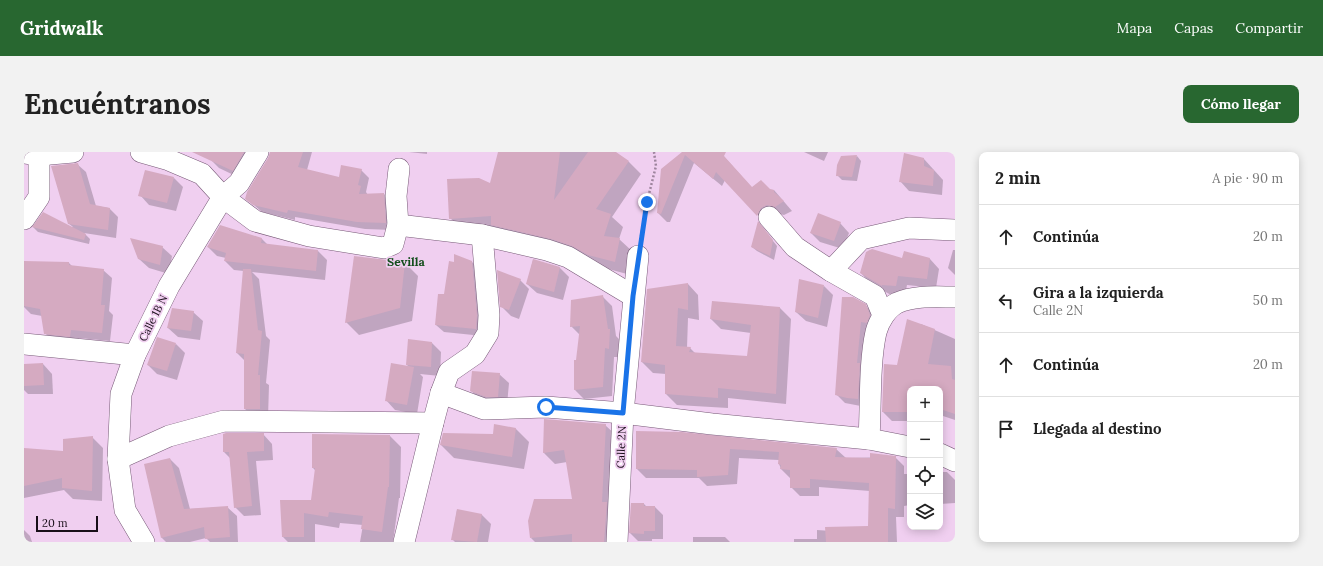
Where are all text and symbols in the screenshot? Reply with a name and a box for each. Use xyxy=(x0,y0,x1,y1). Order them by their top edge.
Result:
text: Gridwalk xyxy=(20,16,103,40)
text: Mapa xyxy=(1117,19,1152,37)
text: Capas xyxy=(1174,19,1213,37)
text: Compartir xyxy=(1235,19,1303,37)
button: Cómo llegar xyxy=(1183,85,1299,123)
text: Encuéntranos xyxy=(24,86,211,122)
text: 2 min xyxy=(995,167,1041,189)
text: A pie · 90 m xyxy=(1212,170,1283,187)
route end xyxy=(638,193,656,211)
icon: ahead xyxy=(995,226,1017,248)
text: Continúa xyxy=(1033,227,1099,246)
text: 20 m xyxy=(1253,228,1283,245)
district label: Sevilla xyxy=(387,254,426,269)
text: Gira a la izquierda xyxy=(1033,283,1164,302)
icon: left xyxy=(995,290,1017,312)
street label: Calle 1B N xyxy=(136,292,170,344)
text: 50 m xyxy=(1253,292,1283,309)
text: Calle 2N xyxy=(1033,302,1083,319)
icon: ahead xyxy=(995,354,1017,376)
text: Continúa xyxy=(1033,355,1099,374)
text: 20 m xyxy=(1253,356,1283,373)
map controls xyxy=(907,386,943,530)
button: + xyxy=(907,386,943,422)
route start xyxy=(537,398,555,416)
icon: arrive xyxy=(995,418,1017,440)
text: Llegada al destino xyxy=(1033,419,1162,438)
button: − xyxy=(907,422,943,458)
street label: Calle 2N xyxy=(613,426,629,468)
button: locate xyxy=(907,458,943,494)
button: layers xyxy=(907,494,943,530)
scale bar xyxy=(36,514,98,533)
text: 20 m xyxy=(42,516,67,530)

